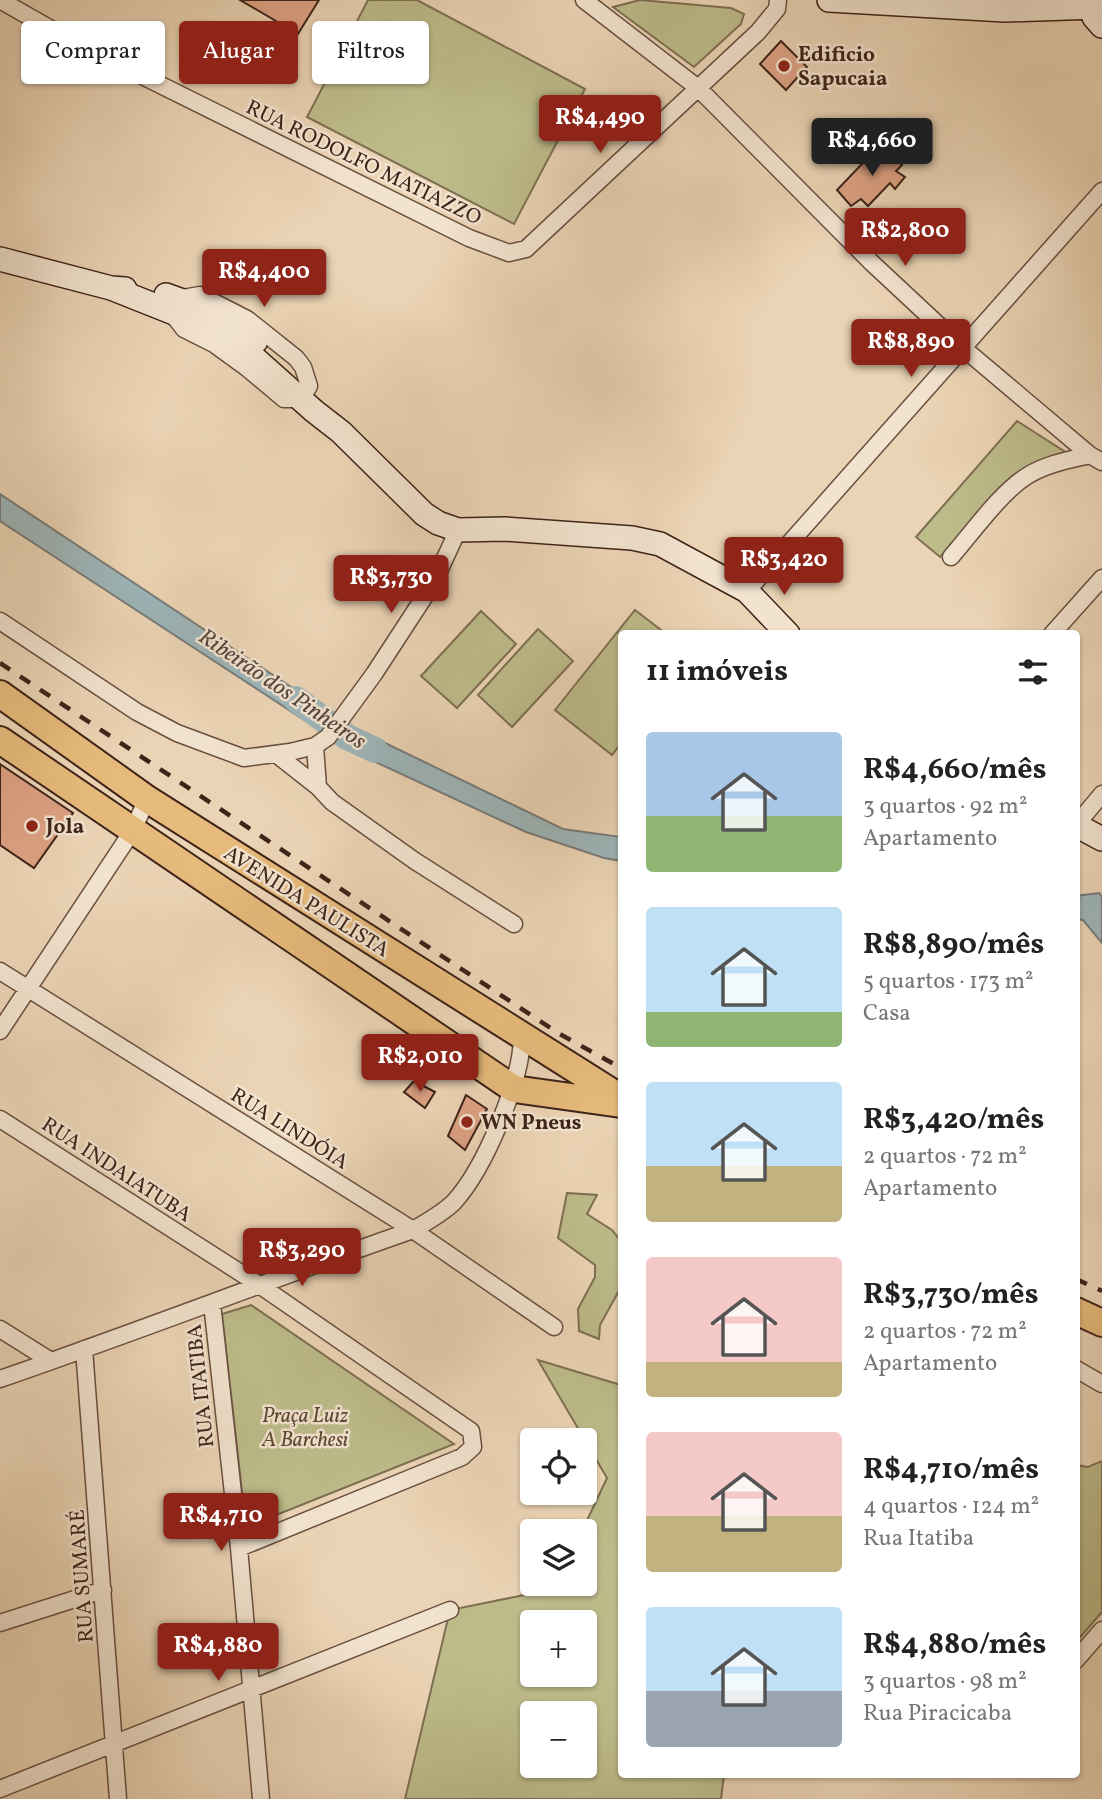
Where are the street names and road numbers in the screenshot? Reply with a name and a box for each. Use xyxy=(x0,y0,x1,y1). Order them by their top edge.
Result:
street label: RUA RODOLFO MATIAZZO xyxy=(241,94,486,233)
street label: AVENIDA PAULISTA xyxy=(218,840,395,965)
street label: RUA LINDÓIA xyxy=(225,1081,354,1177)
street label: RUA INDAIATUBA xyxy=(35,1111,197,1230)
street label: RUA ITATIBA xyxy=(181,1322,222,1449)
street label: RUA SUMARÉ xyxy=(63,1508,102,1644)

